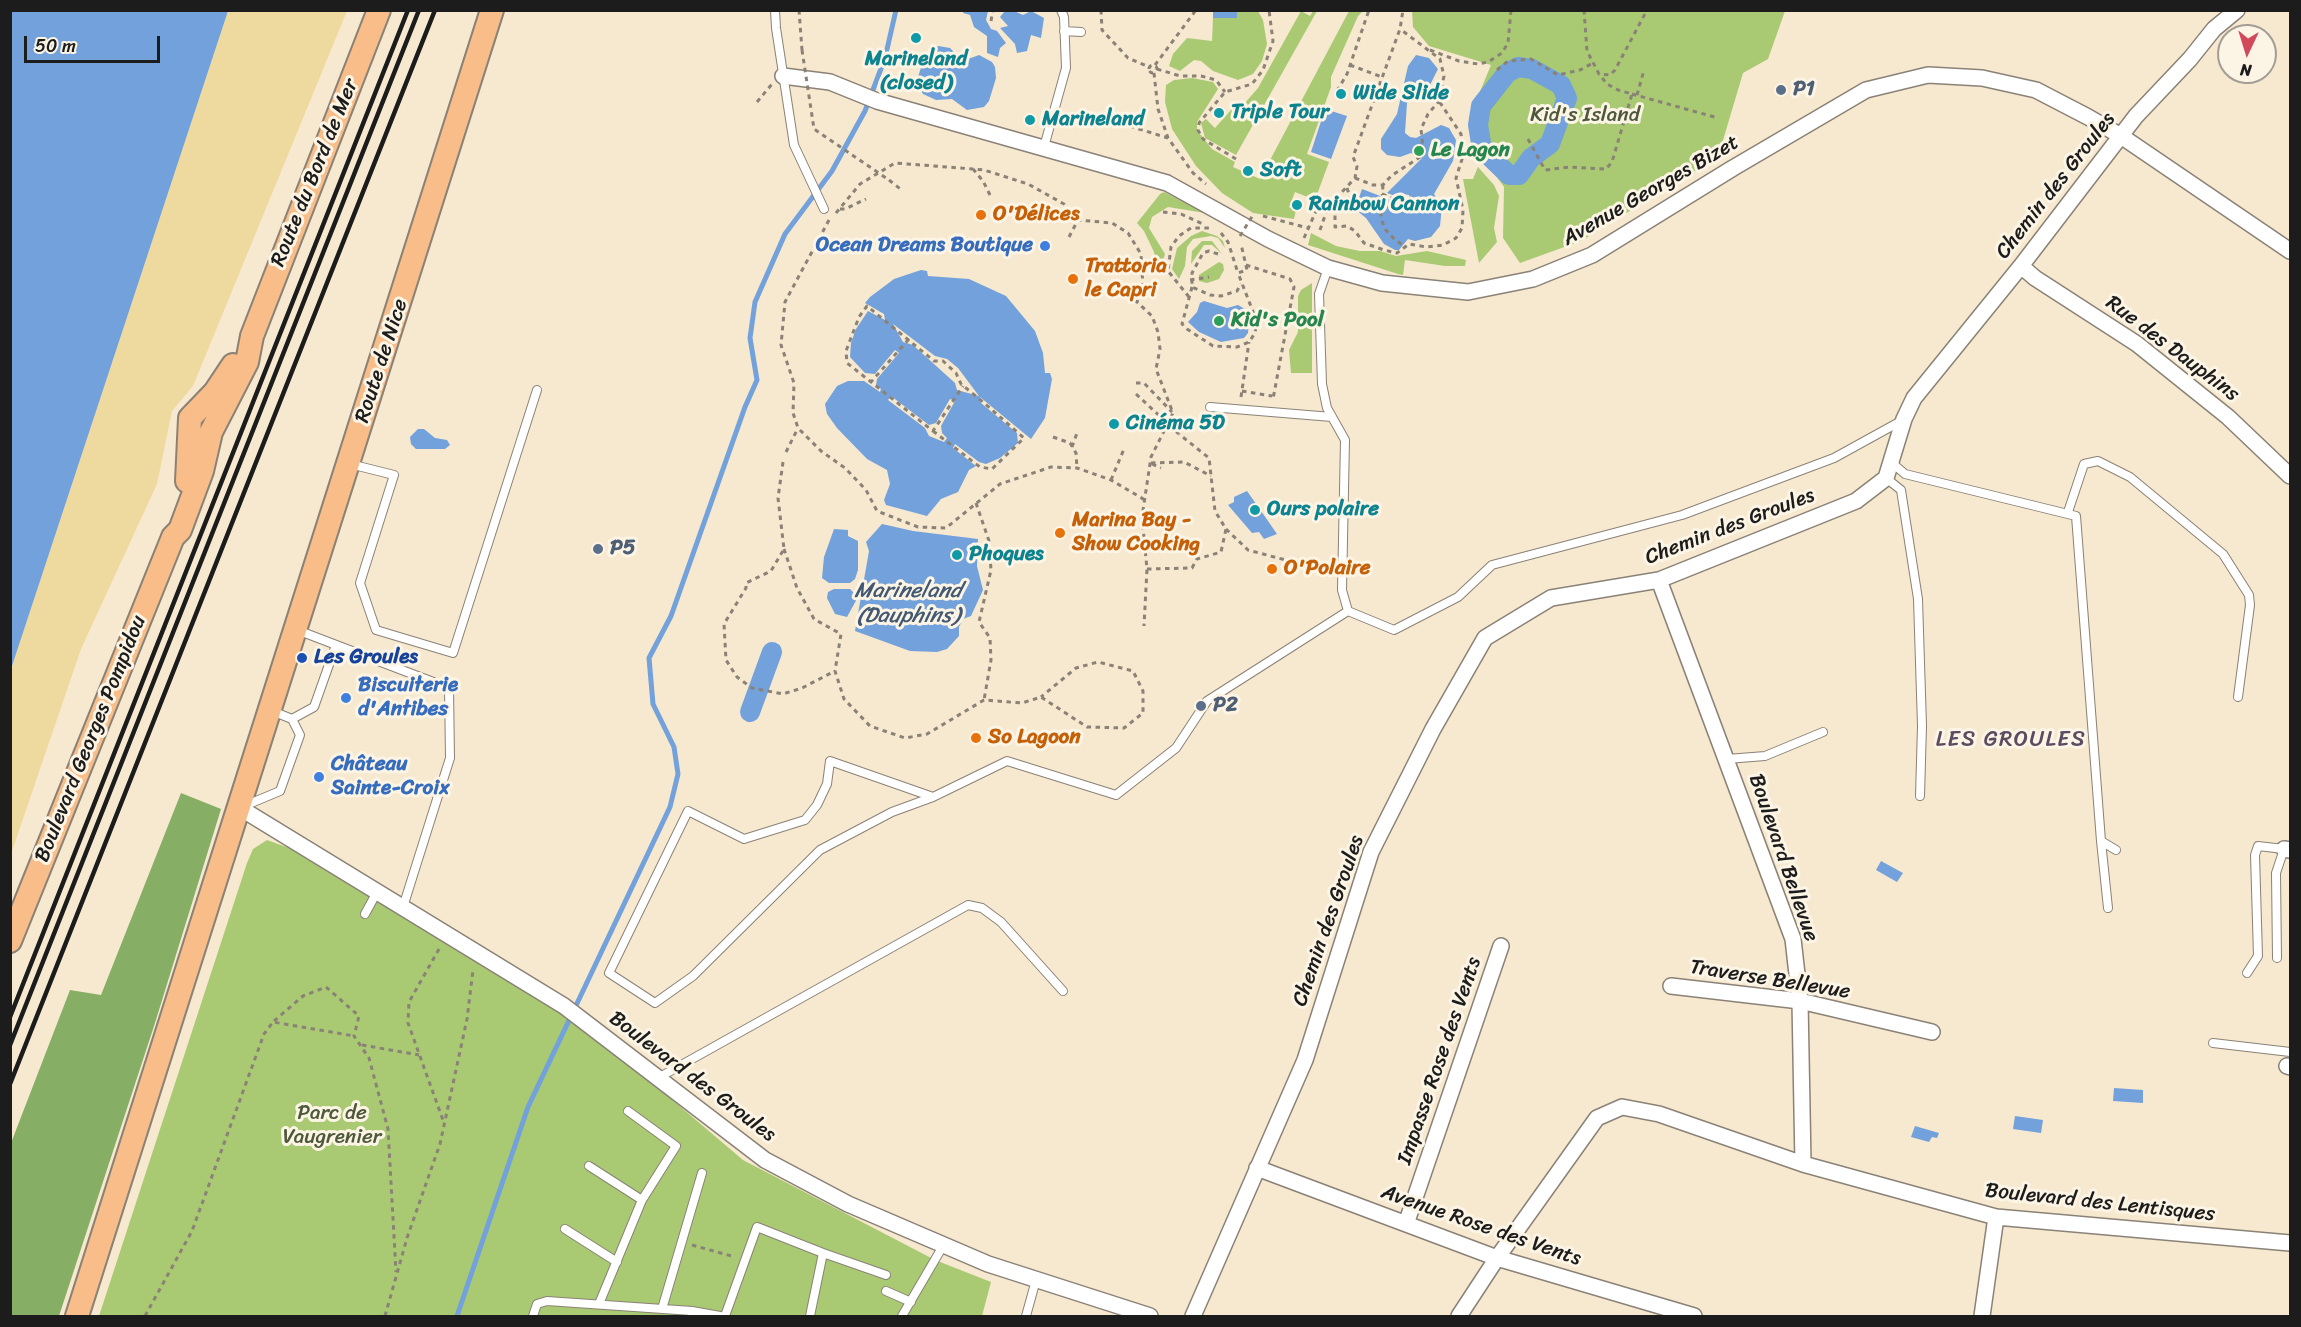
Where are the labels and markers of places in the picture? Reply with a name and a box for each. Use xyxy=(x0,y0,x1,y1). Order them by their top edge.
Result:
marker: Marineland (closed) xyxy=(909,31,923,45)
place label: Marineland (closed) xyxy=(865,47,967,97)
place label: P1 xyxy=(1793,77,1815,103)
place label: Wide Slide xyxy=(1353,81,1449,107)
marker: P1 xyxy=(1774,83,1788,97)
marker: Wide Slide xyxy=(1334,87,1348,101)
place label: Triple Tour xyxy=(1231,100,1329,126)
marker: Triple Tour xyxy=(1212,106,1226,120)
place label: Marineland xyxy=(1042,107,1144,133)
marker: Marineland xyxy=(1023,113,1037,127)
place label: Le Lagon xyxy=(1431,138,1510,164)
marker: Le Lagon xyxy=(1412,144,1426,158)
place label: Soft xyxy=(1260,158,1302,184)
marker: Soft xyxy=(1241,164,1255,178)
place label: Rainbow Cannon xyxy=(1309,192,1459,218)
marker: Rainbow Cannon xyxy=(1290,198,1304,212)
place label: O'Délices xyxy=(993,202,1079,228)
marker: O'Délices xyxy=(974,208,988,222)
place label: Ocean Dreams Boutique xyxy=(816,233,1033,259)
marker: Ocean Dreams Boutique xyxy=(1038,239,1052,253)
place label: Trattoria le Capri xyxy=(1085,254,1167,304)
marker: Trattoria le Capri xyxy=(1066,272,1080,286)
place label: Kid's Pool xyxy=(1231,308,1324,334)
marker: Kid's Pool xyxy=(1212,314,1226,328)
place label: Cinéma 5D xyxy=(1126,411,1225,437)
marker: Cinéma 5D xyxy=(1107,417,1121,431)
place label: Ours polaire xyxy=(1267,497,1379,523)
marker: Ours polaire xyxy=(1248,503,1262,517)
place label: Marina Bay - Show Cooking xyxy=(1072,508,1200,558)
marker: Marina Bay - Show Cooking xyxy=(1053,526,1067,540)
place label: P5 xyxy=(610,536,636,562)
marker: P5 xyxy=(591,542,605,556)
place label: Phoques xyxy=(969,542,1044,568)
marker: Phoques xyxy=(950,548,964,562)
place label: O'Polaire xyxy=(1284,556,1371,582)
marker: O'Polaire xyxy=(1265,562,1279,576)
place label: Les Groules xyxy=(314,645,418,671)
marker: Les Groules xyxy=(295,651,309,665)
place label: Biscuiterie d'Antibes xyxy=(358,673,458,723)
marker: Biscuiterie d'Antibes xyxy=(339,691,353,705)
place label: P2 xyxy=(1213,693,1238,719)
marker: P2 xyxy=(1194,699,1208,713)
place label: So Lagoon xyxy=(988,725,1081,751)
marker: So Lagoon xyxy=(969,731,983,745)
place label: Château Sainte-Croix xyxy=(331,752,450,802)
marker: Château Sainte-Croix xyxy=(312,770,326,784)

